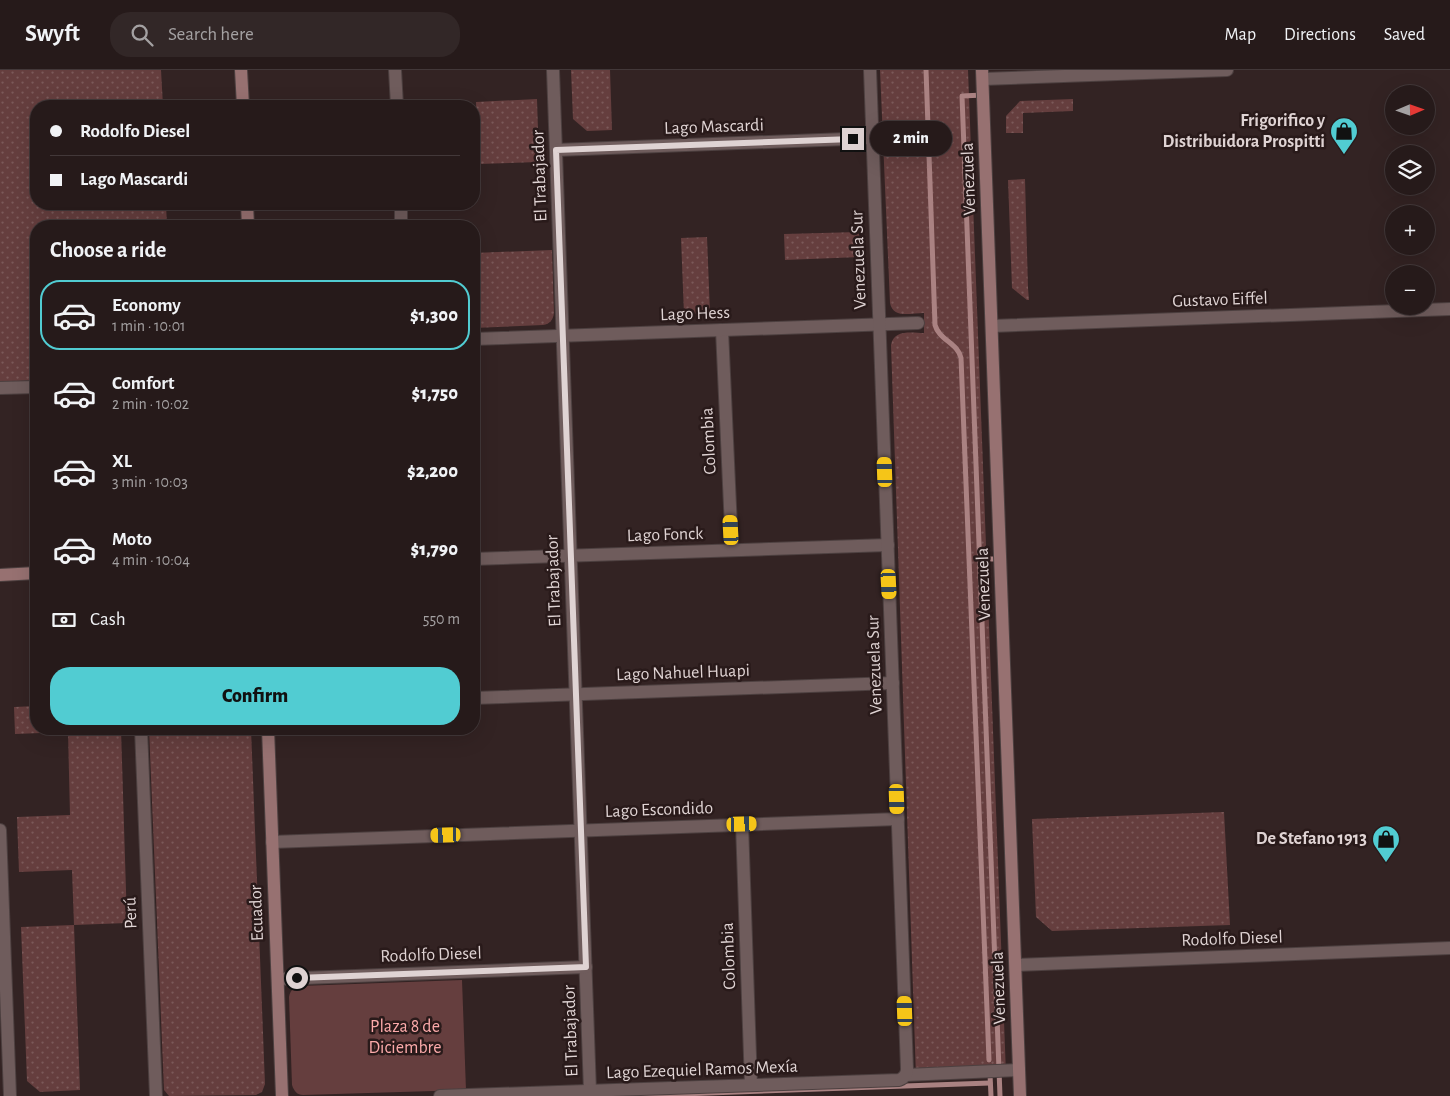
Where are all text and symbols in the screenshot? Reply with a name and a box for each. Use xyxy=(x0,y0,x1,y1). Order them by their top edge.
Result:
search box xyxy=(110,12,460,57)
icon: search xyxy=(128,21,156,49)
text: Swyft xyxy=(25,22,80,46)
text: Search here xyxy=(168,25,254,44)
text: Map xyxy=(1225,26,1256,44)
text: Directions xyxy=(1284,26,1356,44)
text: Saved xyxy=(1384,26,1425,44)
north arrow xyxy=(1385,85,1435,135)
map controls xyxy=(1385,85,1435,315)
place label: Frigorifico y Distribuidora Prospitti xyxy=(1163,112,1326,151)
street label: Lago Mascardi xyxy=(664,116,764,138)
shop icon: Frigorifico y Distribuidora Prospitti xyxy=(1329,116,1359,155)
text: Rodolfo Diesel xyxy=(80,122,190,141)
callout: 2 min xyxy=(870,122,953,156)
route end xyxy=(842,128,864,150)
street label: El Trabajador xyxy=(529,129,551,222)
text: 2 min xyxy=(893,130,929,146)
street label: Venezuela xyxy=(959,142,979,216)
button: layers xyxy=(1385,145,1435,195)
text: Lago Mascardi xyxy=(80,170,188,189)
button: + xyxy=(1385,205,1435,255)
street label: Venezuela Sur xyxy=(848,210,870,310)
text: Choose a ride xyxy=(50,239,166,261)
button: − xyxy=(1385,265,1435,315)
street label: Gustavo Eiffel xyxy=(1172,289,1268,311)
icon: car xyxy=(52,293,97,338)
text: Economy xyxy=(112,296,181,315)
street label: Lago Hess xyxy=(660,304,730,324)
text: $1,300 xyxy=(410,306,458,325)
text: 1 min · 10:01 xyxy=(112,318,186,334)
icon: car xyxy=(52,371,97,416)
text: Comfort xyxy=(112,374,174,393)
text: $1,750 xyxy=(411,384,458,403)
text: 2 min · 10:02 xyxy=(112,396,189,412)
street label: Colombia xyxy=(698,407,720,475)
icon: car xyxy=(52,449,97,494)
text: XL xyxy=(112,452,132,471)
car xyxy=(876,457,893,487)
text: $2,200 xyxy=(407,462,458,481)
text: 3 min · 10:03 xyxy=(112,474,188,490)
car xyxy=(722,515,739,545)
street label: Lago Fonck xyxy=(626,525,704,545)
icon: car xyxy=(52,527,97,572)
text: Moto xyxy=(112,530,152,549)
street label: El Trabajador xyxy=(543,534,565,627)
text: $1,790 xyxy=(410,540,458,559)
street label: Venezuela xyxy=(974,547,994,621)
text: 4 min · 10:04 xyxy=(112,552,190,568)
car xyxy=(880,569,897,599)
icon: cash xyxy=(50,606,78,634)
text: Cash xyxy=(90,610,126,629)
text: 550 m xyxy=(423,611,460,627)
street label: Venezuela Sur xyxy=(864,615,886,715)
street label: Lago Nahuel Huapi xyxy=(616,662,750,684)
button: Confirm xyxy=(50,667,460,725)
car xyxy=(888,784,905,814)
street label: Lago Escondido xyxy=(605,799,714,821)
car xyxy=(726,816,757,832)
shop icon: De Stefano 1913 xyxy=(1371,824,1401,863)
car xyxy=(430,827,461,843)
place label: De Stefano 1913 xyxy=(1256,830,1367,848)
street label: Ecuador xyxy=(247,884,267,942)
street label: Perú xyxy=(121,897,141,929)
street label: Colombia xyxy=(719,922,739,990)
street label: Rodolfo Diesel xyxy=(1181,928,1283,950)
street label: Rodolfo Diesel xyxy=(380,944,482,966)
street label: Venezuela xyxy=(989,951,1009,1025)
route start xyxy=(286,967,308,989)
street label: El Trabajador xyxy=(560,984,582,1077)
car xyxy=(896,996,913,1026)
park label: Plaza 8 de Diciembre xyxy=(368,1018,442,1057)
street label: Lago Ezequiel Ramos Mexía xyxy=(606,1058,798,1082)

